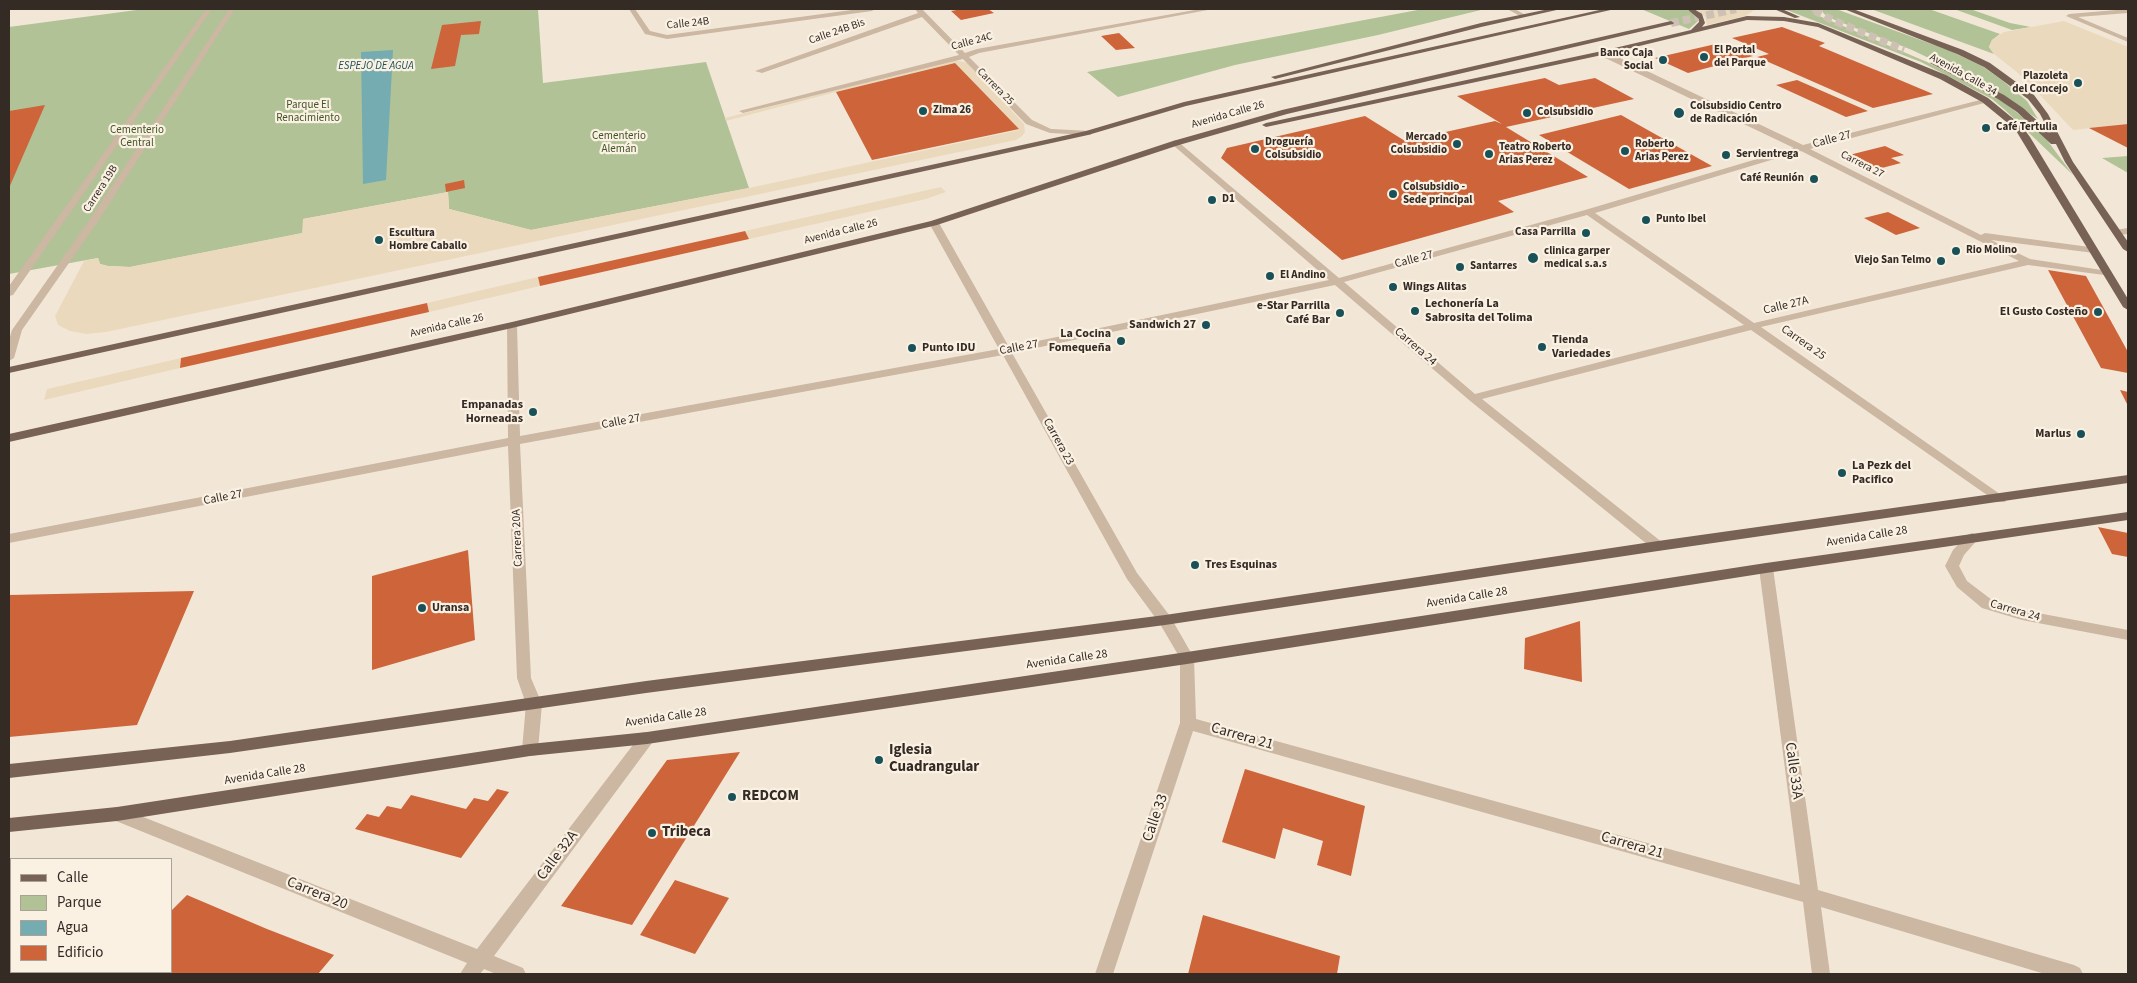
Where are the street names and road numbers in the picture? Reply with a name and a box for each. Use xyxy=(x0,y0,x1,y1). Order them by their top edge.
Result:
street label: Calle 24B xyxy=(666,15,710,33)
street label: Calle 24B Bis xyxy=(807,16,867,48)
street label: Calle 24C xyxy=(950,30,994,54)
street label: Avenida Calle 34 xyxy=(1927,51,1999,99)
street label: Carrera 25 xyxy=(974,66,1016,108)
street label: Avenida Calle 26 xyxy=(1190,98,1266,132)
street label: Calle 27 xyxy=(1811,128,1853,152)
street label: Carrera 27 xyxy=(1838,148,1886,182)
street label: Carrera 19B xyxy=(81,163,121,215)
street label: Avenida Calle 26 xyxy=(803,217,879,247)
street label: Calle 27 xyxy=(1393,248,1435,272)
street label: Calle 27A xyxy=(1762,294,1810,318)
street label: Avenida Calle 26 xyxy=(409,311,485,341)
street label: Carrera 25 xyxy=(1778,322,1828,364)
street label: Carrera 24 xyxy=(1391,325,1439,369)
street label: Calle 27 xyxy=(998,337,1040,359)
street label: Calle 27 xyxy=(600,411,642,433)
street label: Carrera 23 xyxy=(1039,416,1077,468)
street label: Calle 27 xyxy=(202,487,244,509)
street label: Carrera 20A xyxy=(510,509,526,567)
street label: Avenida Calle 28 xyxy=(1825,523,1909,551)
street label: Avenida Calle 28 xyxy=(1425,584,1509,612)
street label: Carrera 24 xyxy=(1988,597,2042,625)
street label: Avenida Calle 28 xyxy=(1025,647,1109,673)
street label: Avenida Calle 28 xyxy=(624,705,708,731)
street label: Carrera 21 xyxy=(1209,720,1275,754)
street label: Calle 33A xyxy=(1780,741,1806,801)
street label: Avenida Calle 28 xyxy=(223,761,307,789)
street label: Calle 33 xyxy=(1139,792,1173,844)
street label: Calle 32A xyxy=(534,828,582,884)
street label: Carrera 21 xyxy=(1599,829,1665,863)
street label: Carrera 20 xyxy=(284,874,350,914)

